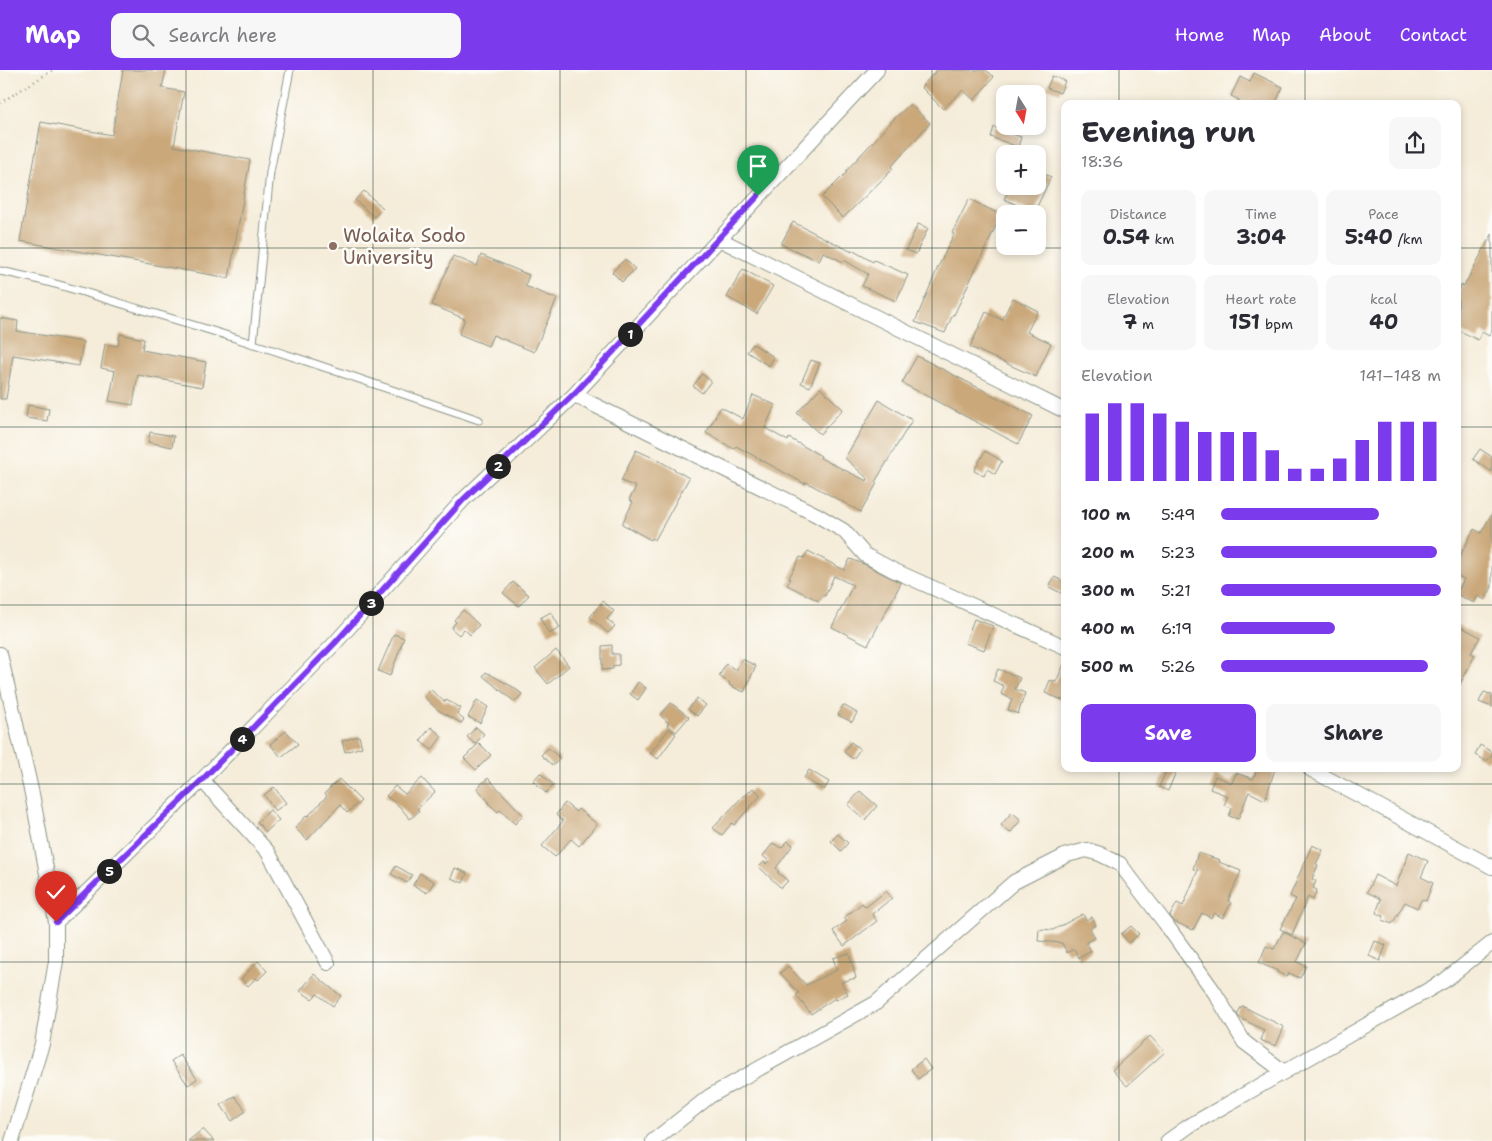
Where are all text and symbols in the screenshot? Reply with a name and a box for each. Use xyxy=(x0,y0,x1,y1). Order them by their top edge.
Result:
search box xyxy=(111,13,461,58)
text: Map xyxy=(25,19,81,51)
icon: search xyxy=(129,21,157,49)
text: Search here xyxy=(169,23,277,48)
text: Home xyxy=(1175,23,1224,47)
text: Map xyxy=(1252,23,1291,47)
text: About xyxy=(1319,23,1372,47)
text: Contact xyxy=(1400,23,1467,47)
north arrow xyxy=(996,85,1046,135)
map controls xyxy=(996,85,1046,255)
text: Evening run xyxy=(1081,113,1256,151)
button: share xyxy=(1389,117,1441,169)
pin xyxy=(737,145,779,196)
button: + xyxy=(996,145,1046,195)
text: 18:36 xyxy=(1081,151,1124,172)
icon: arrive xyxy=(744,152,772,180)
button: − xyxy=(996,205,1046,255)
text: Distance xyxy=(1110,205,1167,223)
text: Time xyxy=(1245,205,1277,223)
text: Pace xyxy=(1368,205,1399,223)
place label: Wolaita Sodo University xyxy=(343,223,466,270)
text: 0.54 xyxy=(1102,223,1150,251)
text: 3:04 xyxy=(1236,223,1286,251)
text: 5:40 xyxy=(1345,223,1393,251)
text: km xyxy=(1150,230,1174,248)
text: /km xyxy=(1393,230,1423,248)
marker: Wolaita Sodo University xyxy=(327,240,339,252)
text: Elevation xyxy=(1107,290,1170,308)
text: Heart rate xyxy=(1225,290,1297,308)
text: kcal xyxy=(1370,290,1397,308)
text: 7 xyxy=(1123,308,1137,336)
text: 151 xyxy=(1229,308,1260,336)
text: 40 xyxy=(1369,308,1398,336)
text: m xyxy=(1137,315,1154,333)
text: bpm xyxy=(1260,315,1293,333)
pin: 1 xyxy=(618,322,642,346)
text: 1 xyxy=(627,325,634,343)
text: Elevation xyxy=(1081,365,1153,386)
text: 141–148 m xyxy=(1360,365,1441,386)
pin: 2 xyxy=(486,454,510,478)
text: 2 xyxy=(494,457,503,475)
text: 100 m xyxy=(1081,504,1130,525)
text: 5:49 xyxy=(1161,504,1195,525)
text: 200 m xyxy=(1081,542,1134,563)
text: 5:23 xyxy=(1161,542,1195,563)
text: 300 m xyxy=(1081,580,1135,601)
text: 5:21 xyxy=(1161,580,1191,601)
pin: 3 xyxy=(358,590,384,616)
text: 3 xyxy=(367,594,376,612)
text: 400 m xyxy=(1081,618,1135,639)
text: 6:19 xyxy=(1161,618,1192,639)
text: 500 m xyxy=(1081,656,1133,677)
text: 5:26 xyxy=(1161,656,1195,677)
button: Save xyxy=(1081,704,1256,762)
button: Share xyxy=(1266,704,1441,762)
pin: 4 xyxy=(230,726,254,752)
text: 4 xyxy=(238,730,247,748)
pin: 5 xyxy=(96,858,122,884)
text: 5 xyxy=(105,862,114,880)
pin xyxy=(35,871,77,922)
icon: check xyxy=(42,878,70,906)

